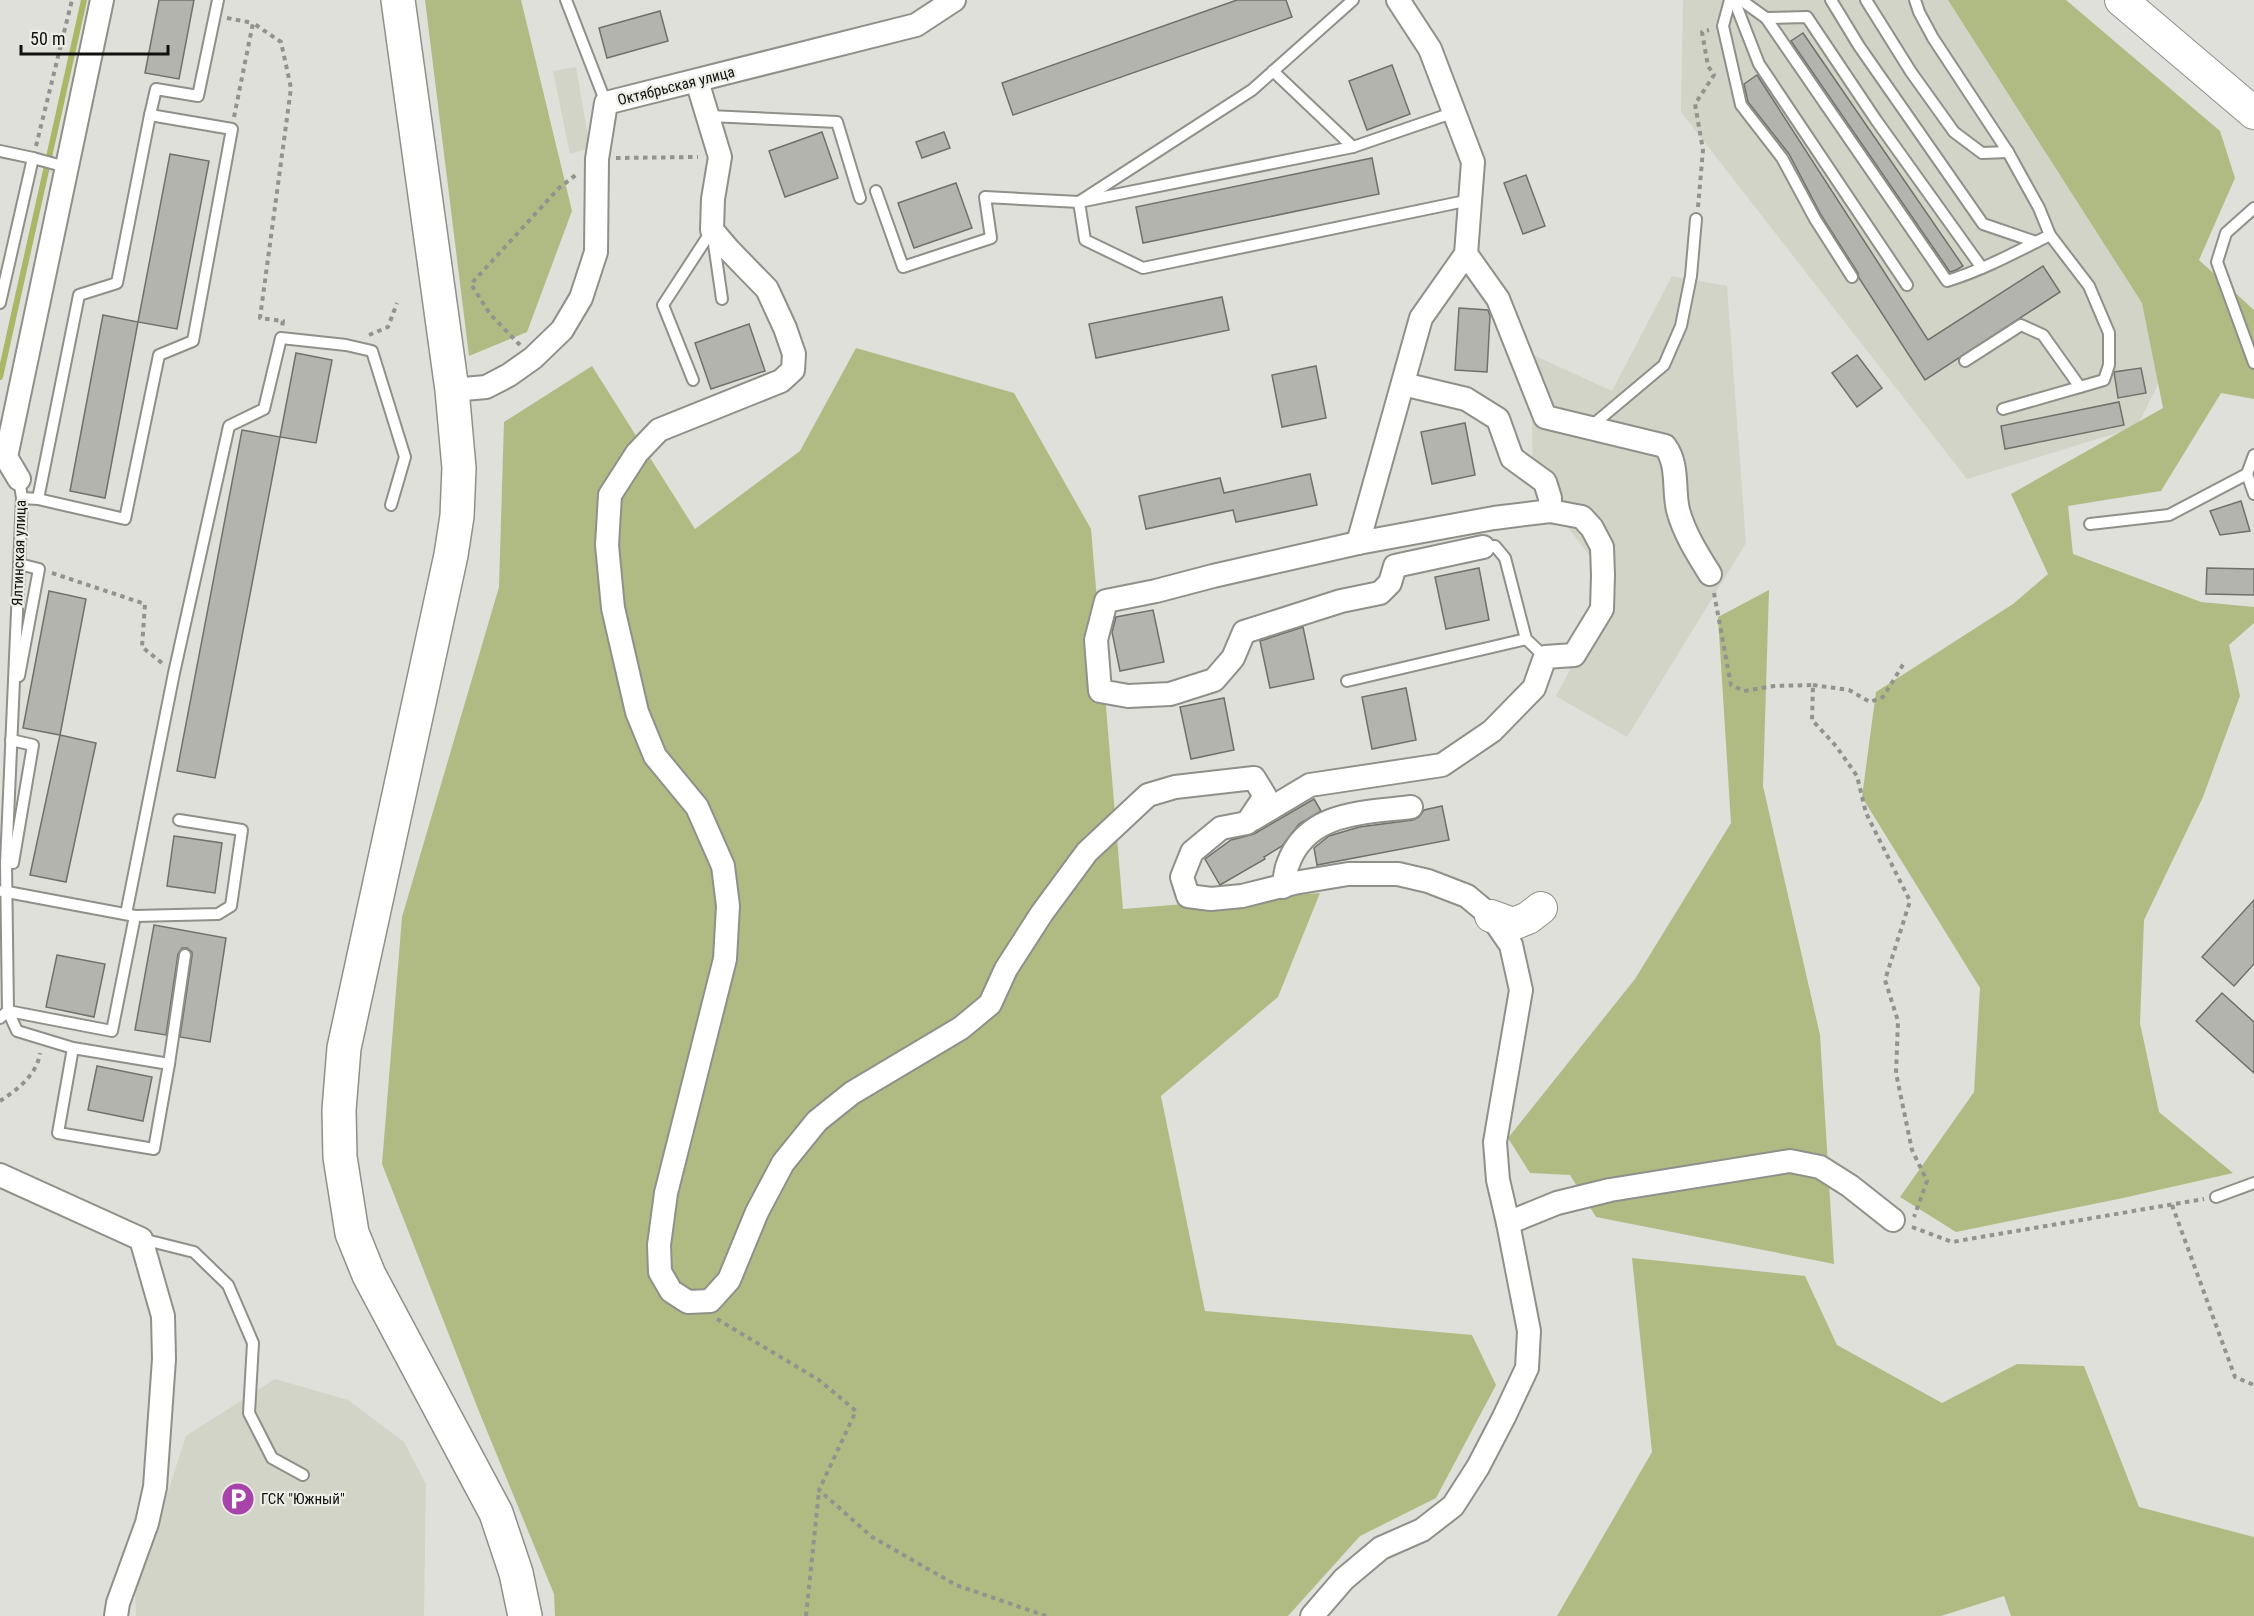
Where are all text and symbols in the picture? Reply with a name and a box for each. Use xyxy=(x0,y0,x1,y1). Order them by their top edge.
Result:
scale bar xyxy=(21,18,168,56)
text: 50 m xyxy=(30,28,65,49)
street label: Октябрьская улица xyxy=(616,63,736,109)
street label: Ялтинская улица xyxy=(8,500,30,606)
parking icon: ГСК "Южный" xyxy=(220,1481,256,1517)
place label: ГСК "Южный" xyxy=(261,1490,345,1508)

